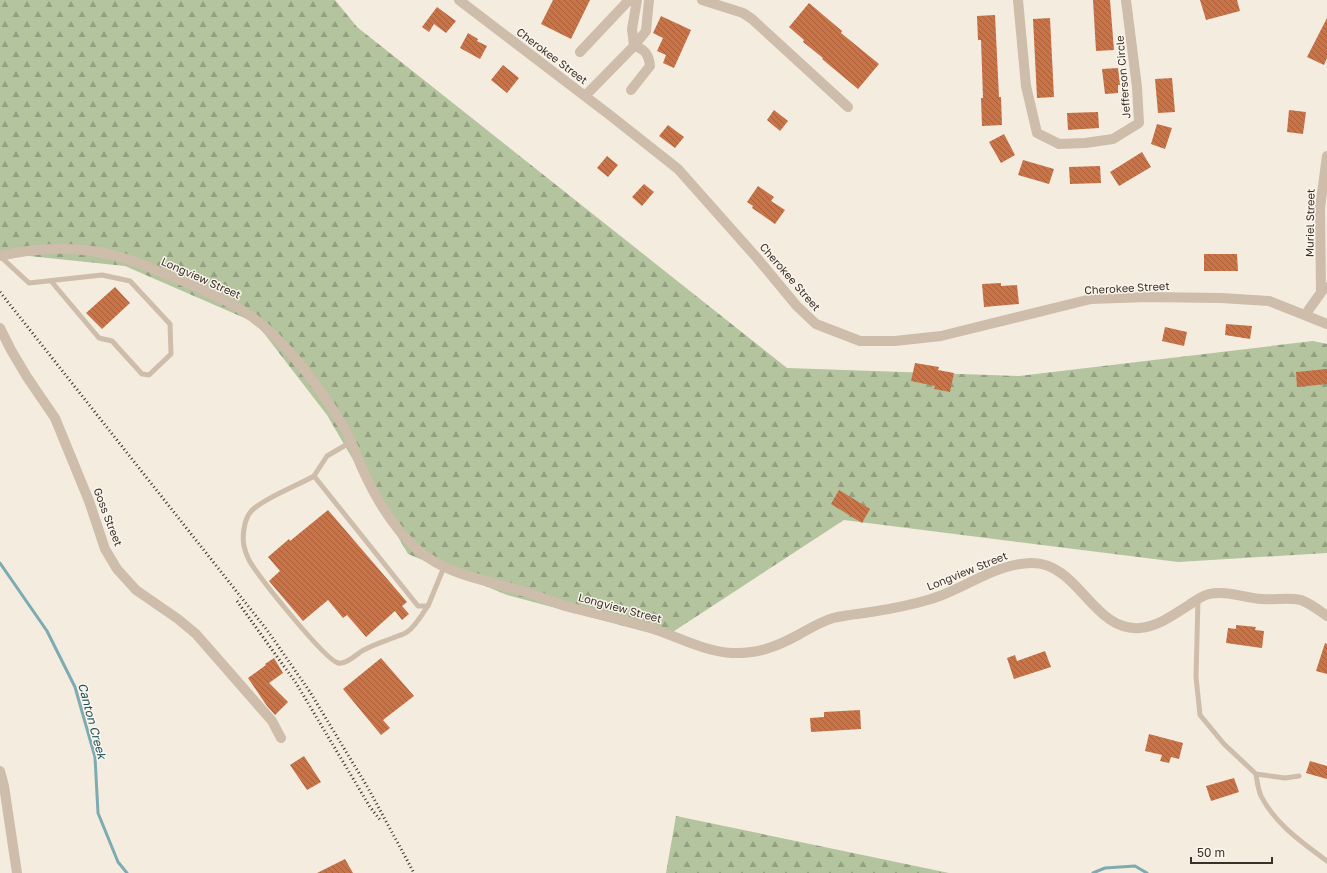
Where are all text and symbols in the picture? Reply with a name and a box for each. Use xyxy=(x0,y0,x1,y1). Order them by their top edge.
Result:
street label: Cherokee Street xyxy=(514,25,590,87)
street label: Jefferson Circle xyxy=(1112,35,1133,119)
street label: Muriel Street xyxy=(1302,189,1317,257)
street label: Cherokee Street xyxy=(757,240,823,313)
street label: Longview Street xyxy=(159,254,243,301)
street label: Cherokee Street xyxy=(1084,279,1170,296)
street label: Goss Street xyxy=(91,486,126,548)
street label: Longview Street xyxy=(925,548,1009,593)
street label: Longview Street xyxy=(577,590,663,625)
water label: Canton Creek xyxy=(75,681,110,762)
scale bar xyxy=(1191,839,1272,865)
text: 50 m xyxy=(1197,845,1225,860)

